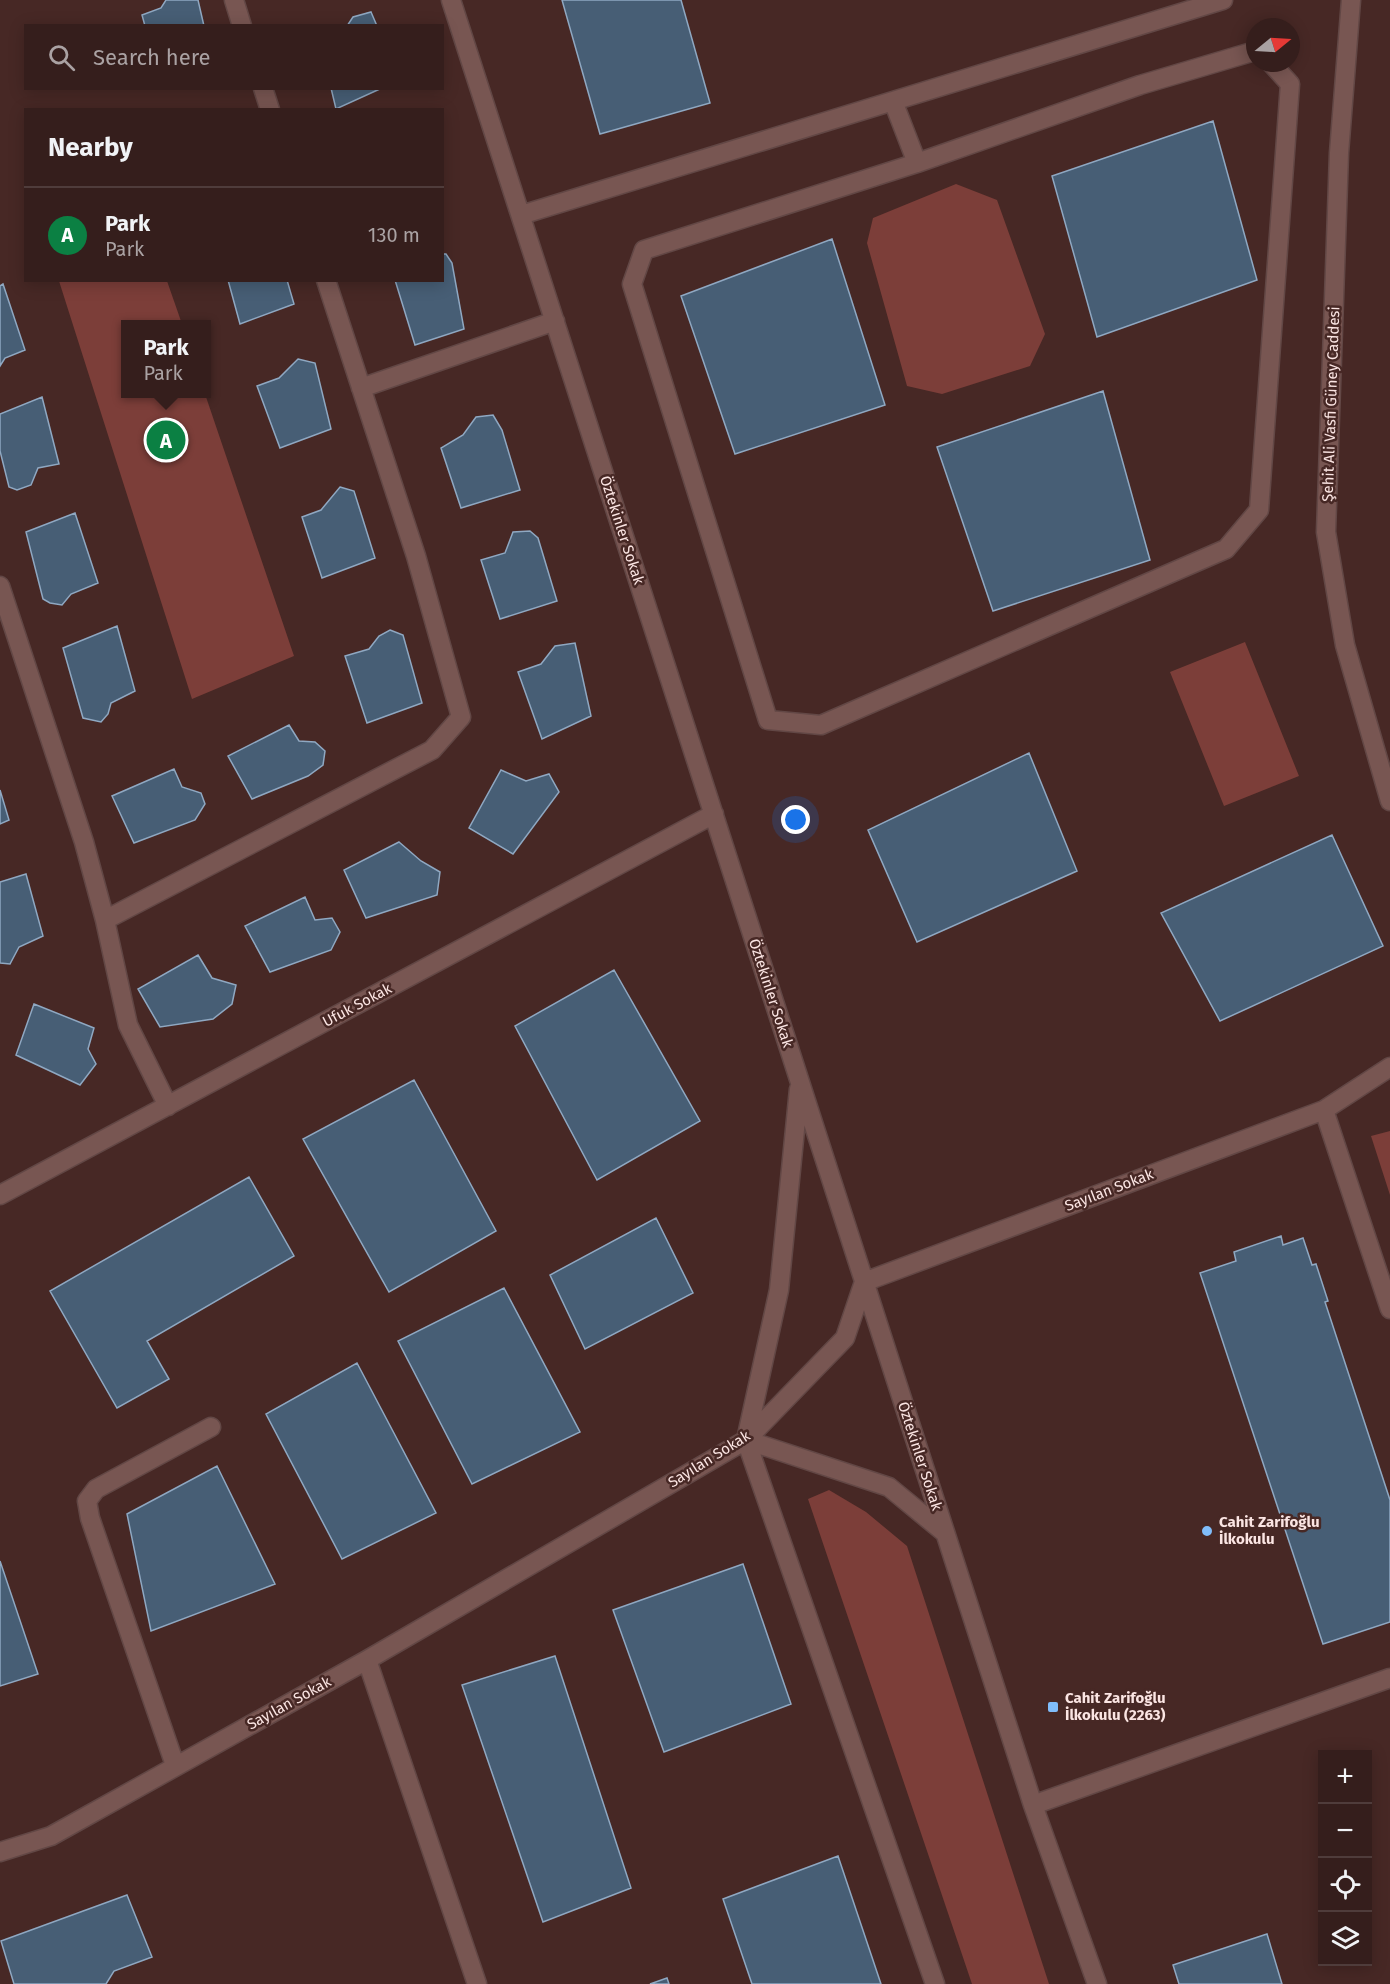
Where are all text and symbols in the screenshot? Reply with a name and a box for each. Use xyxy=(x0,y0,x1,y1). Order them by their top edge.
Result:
north arrow xyxy=(1246,18,1300,72)
search box xyxy=(24,24,444,90)
icon: search xyxy=(45,41,78,74)
text: Search here xyxy=(93,44,211,71)
text: Nearby xyxy=(48,132,133,163)
text: Park xyxy=(105,210,150,237)
text: A xyxy=(62,223,73,247)
text: 130 m xyxy=(368,223,420,247)
text: Park xyxy=(105,237,144,261)
street label: Şehit Ali Vasfi Güney Caddesi xyxy=(1319,306,1343,502)
popup xyxy=(121,320,211,398)
text: Park xyxy=(143,334,189,361)
text: Park xyxy=(143,361,183,385)
pin: A xyxy=(146,418,186,462)
street label: Öztekinler Sokak xyxy=(596,473,648,587)
your location xyxy=(781,805,810,834)
street label: Öztekinler Sokak xyxy=(745,936,797,1050)
street label: Ufuk Sokak xyxy=(319,979,395,1031)
street label: Sayılan Sokak xyxy=(1062,1165,1156,1215)
street label: Öztekinler Sokak xyxy=(894,1399,946,1513)
street label: Sayılan Sokak xyxy=(665,1427,754,1491)
place label: Cahit Zarifoğlu İlkokulu xyxy=(1219,1513,1320,1548)
marker: Cahit Zarifoğlu İlkokulu xyxy=(1200,1524,1214,1538)
street label: Sayılan Sokak xyxy=(244,1672,334,1733)
place label: Cahit Zarifoğlu İlkokulu (2263) xyxy=(1065,1689,1166,1724)
marker: Cahit Zarifoğlu İlkokulu (2263) xyxy=(1046,1700,1060,1714)
map controls xyxy=(1318,1750,1372,1966)
button: + xyxy=(1318,1750,1372,1804)
button: − xyxy=(1318,1804,1372,1858)
button: locate xyxy=(1318,1858,1372,1912)
button: layers xyxy=(1318,1912,1372,1966)

